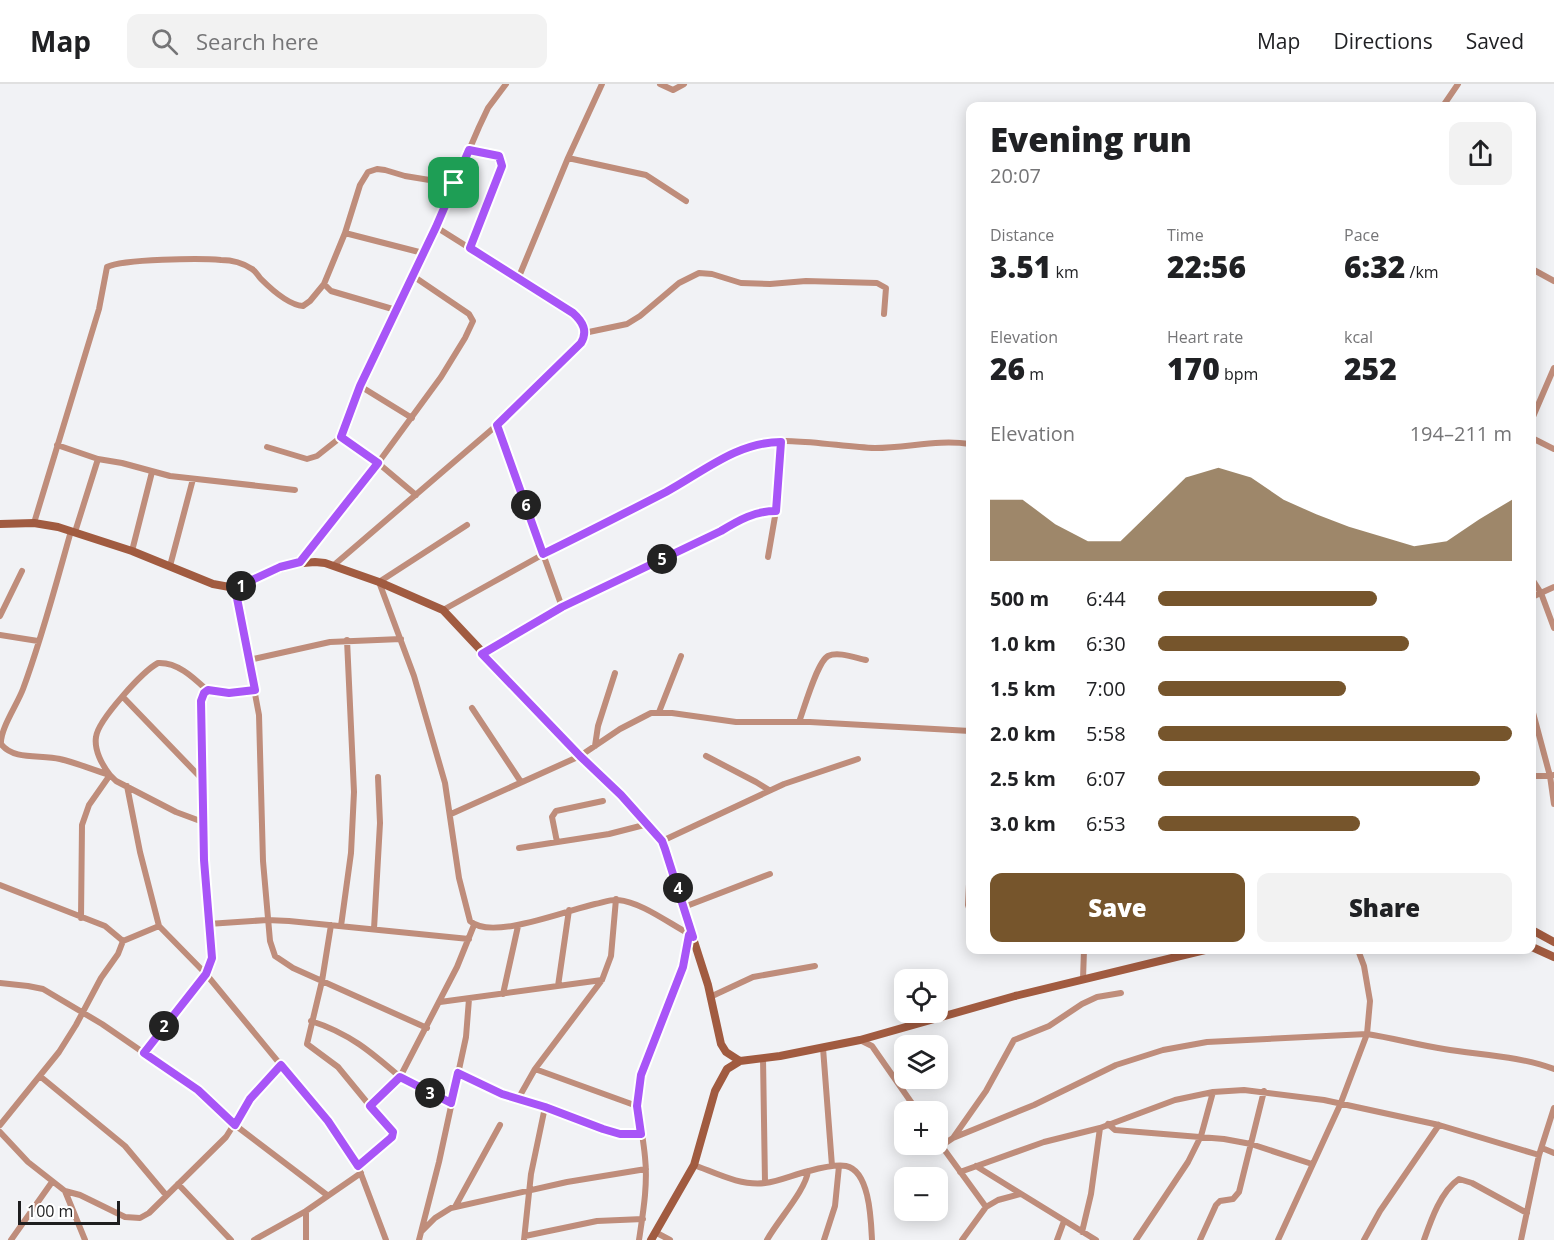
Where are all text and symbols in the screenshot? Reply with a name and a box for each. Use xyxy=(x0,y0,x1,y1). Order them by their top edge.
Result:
search box xyxy=(127,14,547,68)
text: Map xyxy=(30,22,91,60)
icon: search xyxy=(148,25,181,58)
text: Search here xyxy=(196,26,319,56)
text: Map xyxy=(1257,27,1300,55)
text: Directions xyxy=(1333,27,1433,55)
text: Saved xyxy=(1466,27,1524,55)
text: Evening run xyxy=(990,117,1192,162)
button: share xyxy=(1449,122,1512,185)
pin xyxy=(428,157,479,208)
text: 20:07 xyxy=(990,162,1041,189)
icon: arrive xyxy=(437,166,470,199)
text: Distance xyxy=(990,224,1054,246)
text: Time xyxy=(1167,224,1204,246)
text: Pace xyxy=(1344,224,1379,246)
text: 3.51 xyxy=(990,246,1051,287)
text: 22:56 xyxy=(1167,246,1246,287)
text: 6:32 xyxy=(1344,246,1405,287)
text: km xyxy=(1051,261,1079,283)
text: /km xyxy=(1405,261,1439,283)
text: Elevation xyxy=(990,326,1058,348)
text: Heart rate xyxy=(1167,326,1243,348)
text: kcal xyxy=(1344,326,1373,348)
text: 26 xyxy=(990,348,1025,389)
text: 170 xyxy=(1167,348,1220,389)
text: 252 xyxy=(1344,348,1397,389)
text: m xyxy=(1025,363,1044,385)
text: bpm xyxy=(1220,363,1258,385)
text: Elevation xyxy=(990,420,1075,447)
text: 194–211 m xyxy=(1410,420,1512,447)
pin: 6 xyxy=(511,490,541,520)
text: 6 xyxy=(521,494,531,516)
pin: 5 xyxy=(647,544,677,574)
text: 5 xyxy=(657,548,667,570)
pin: 1 xyxy=(226,571,256,601)
text: 1 xyxy=(236,575,246,597)
text: 500 m xyxy=(990,585,1049,612)
text: 6:44 xyxy=(1086,585,1126,612)
text: 1.0 km xyxy=(990,630,1056,657)
text: 6:30 xyxy=(1086,630,1126,657)
text: 1.5 km xyxy=(990,675,1056,702)
text: 7:00 xyxy=(1086,675,1126,702)
text: 2.0 km xyxy=(990,720,1056,747)
text: 5:58 xyxy=(1086,720,1126,747)
text: 2.5 km xyxy=(990,765,1056,792)
text: 6:07 xyxy=(1086,765,1126,792)
text: 3.0 km xyxy=(990,810,1056,837)
text: 6:53 xyxy=(1086,810,1126,837)
pin: 4 xyxy=(663,873,693,903)
button: Save xyxy=(990,873,1245,942)
button: Share xyxy=(1257,873,1512,942)
text: 4 xyxy=(673,877,683,899)
map controls xyxy=(894,969,948,1221)
button: locate xyxy=(894,969,948,1023)
pin: 2 xyxy=(149,1011,179,1041)
text: 2 xyxy=(159,1015,169,1037)
button: layers xyxy=(894,1035,948,1089)
pin: 3 xyxy=(415,1078,445,1108)
text: 3 xyxy=(425,1082,435,1104)
button: + xyxy=(894,1101,948,1155)
button: − xyxy=(894,1167,948,1221)
scale bar xyxy=(18,1198,120,1226)
text: 100 m xyxy=(27,1200,73,1222)

